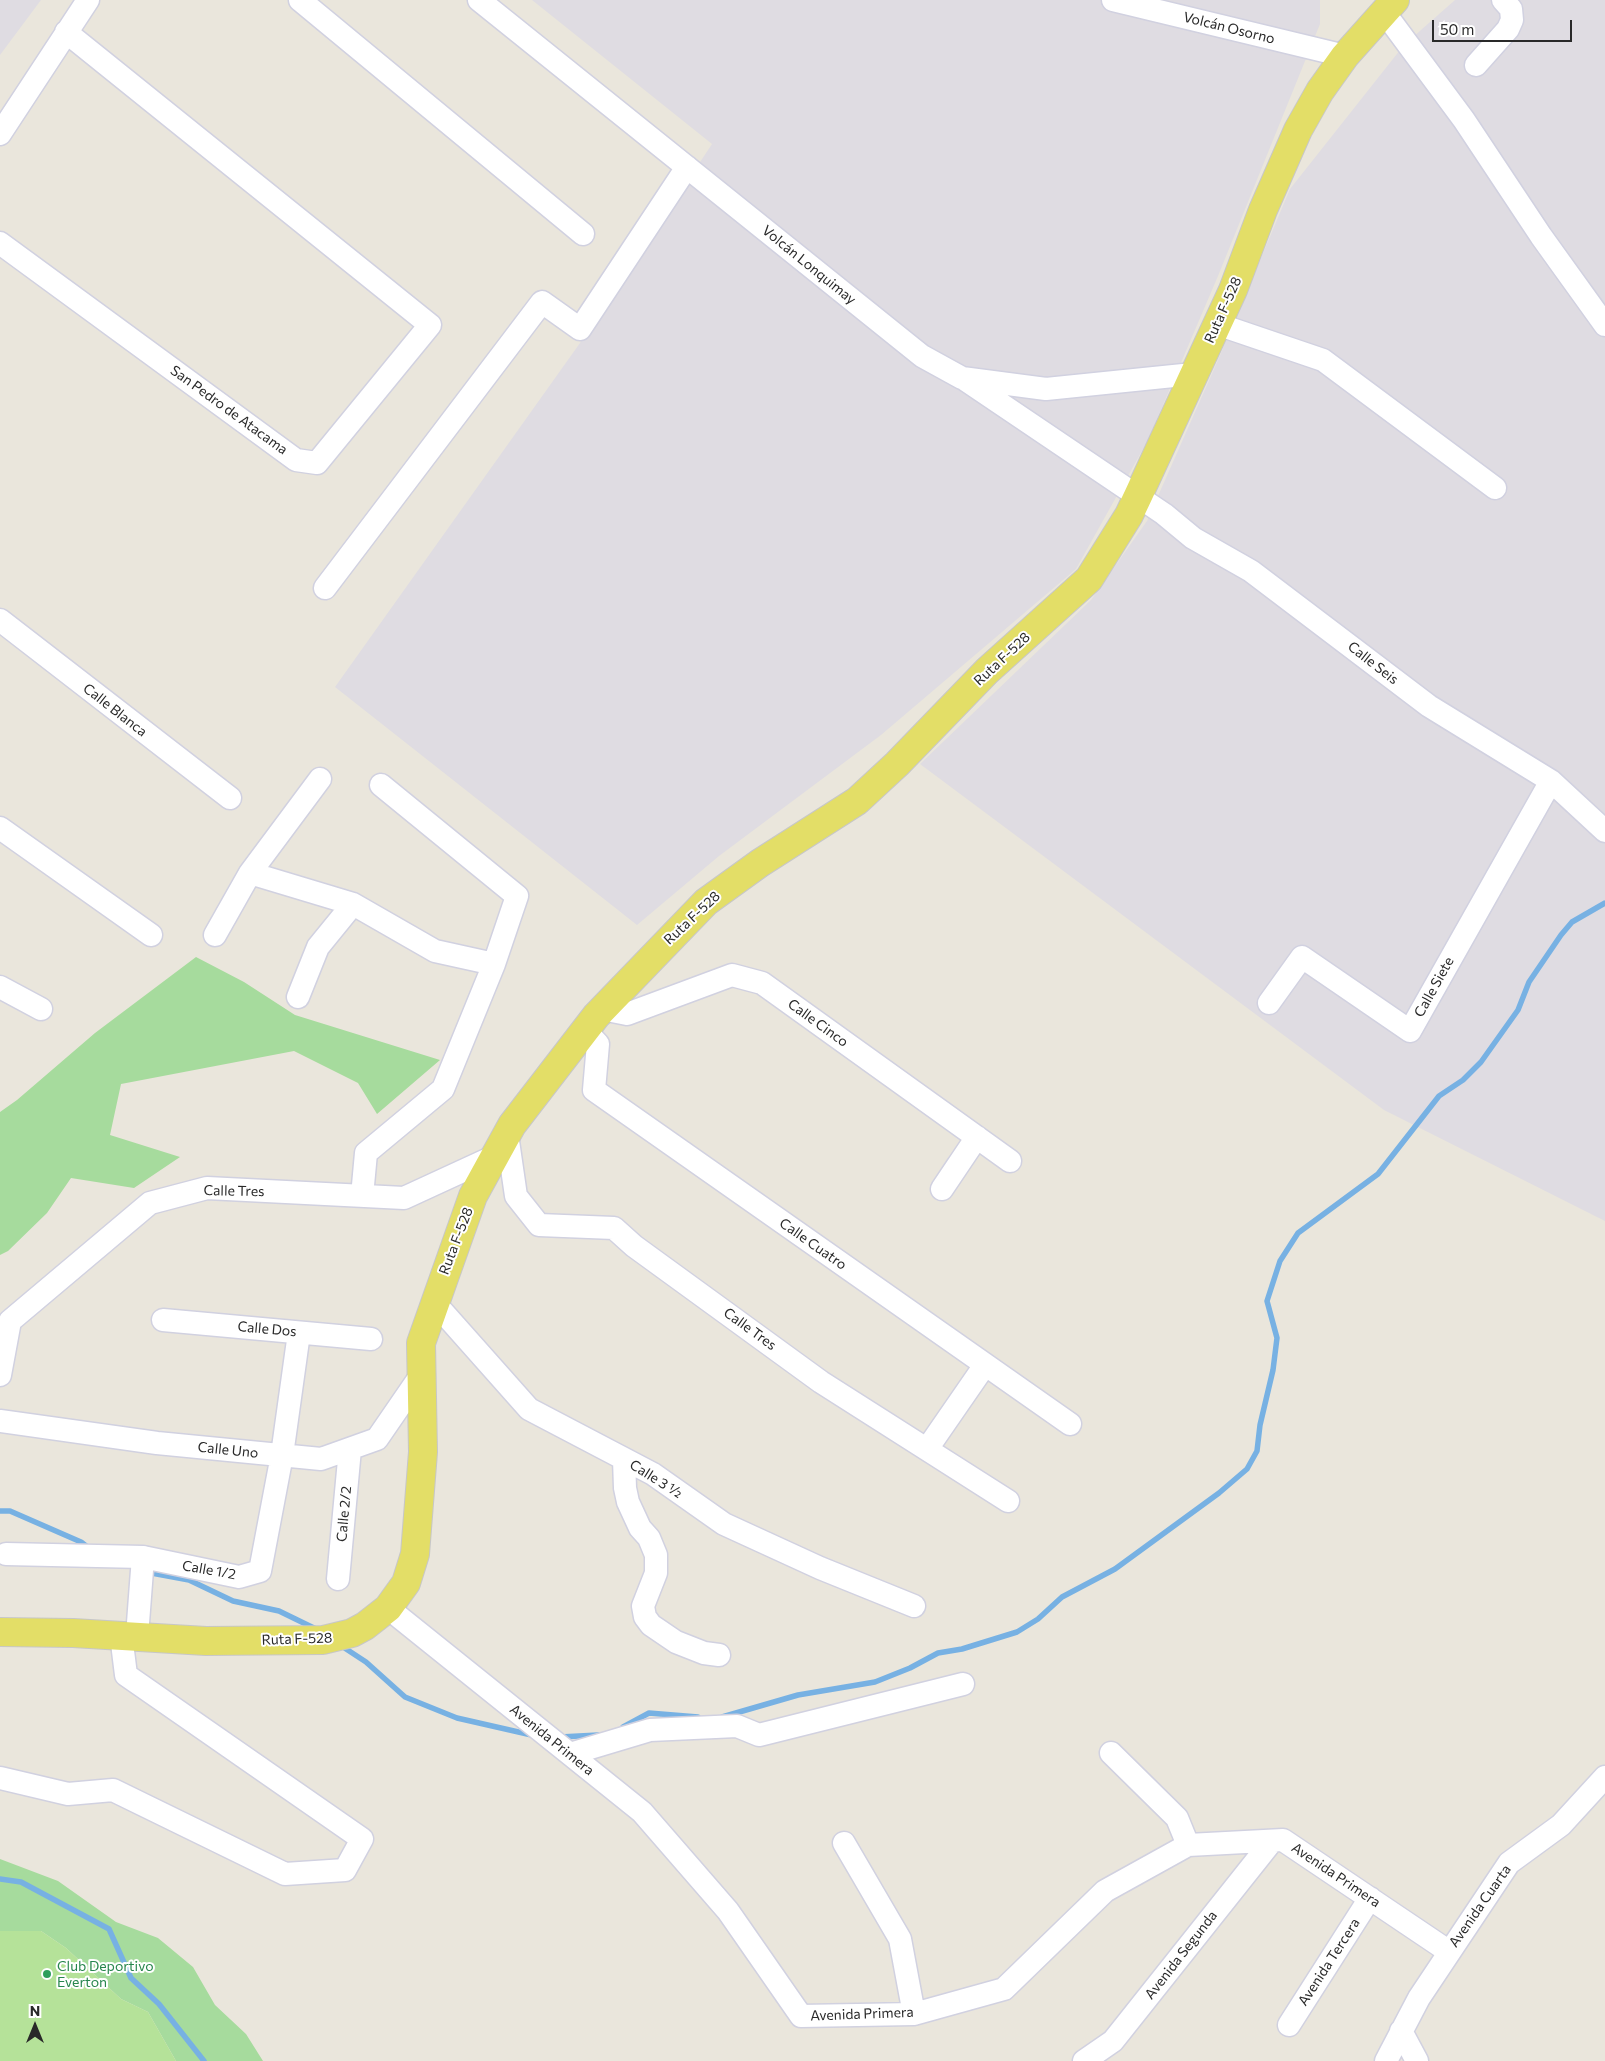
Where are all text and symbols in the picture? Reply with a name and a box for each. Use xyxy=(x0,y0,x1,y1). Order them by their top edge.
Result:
street label: Volcán Osorno xyxy=(1182,9,1276,47)
scale bar xyxy=(1435,10,1575,42)
text: 50 m xyxy=(1440,20,1474,38)
street label: Volcán Lonquimay xyxy=(759,222,859,308)
street label: Ruta F-528 xyxy=(1201,274,1245,346)
street label: San Pedro de Atacama xyxy=(167,362,291,458)
street label: Ruta F-528 xyxy=(970,629,1034,689)
street label: Calle Seis xyxy=(1344,638,1402,688)
street label: Calle Blanca xyxy=(80,680,150,740)
street label: Ruta F-528 xyxy=(660,888,724,948)
street label: Calle Siete xyxy=(1411,954,1457,1020)
street label: Calle Cinco xyxy=(785,995,851,1051)
street label: Calle Tres xyxy=(203,1182,265,1200)
street label: Ruta F-528 xyxy=(435,1205,477,1277)
street label: Calle Cuatro xyxy=(776,1215,850,1273)
street label: Calle Tres xyxy=(720,1304,780,1354)
street label: Calle Dos xyxy=(237,1318,297,1340)
street label: Calle Uno xyxy=(197,1438,259,1462)
street label: Calle 3 ½ xyxy=(627,1456,685,1502)
street label: Calle 2/2 xyxy=(333,1485,355,1543)
street label: Calle 1/2 xyxy=(181,1557,237,1583)
street label: Ruta F-528 xyxy=(261,1629,333,1649)
street label: Avenida Primera xyxy=(506,1701,598,1779)
street label: Avenida Primera xyxy=(1288,1839,1384,1911)
street label: Avenida Cuarta xyxy=(1445,1862,1515,1950)
street label: Avenida Segunda xyxy=(1141,1907,1221,2003)
street label: Avenida Tercera xyxy=(1294,1915,1364,2009)
place label: Club Deportivo Everton xyxy=(57,1958,153,1990)
marker: Club Deportivo Everton xyxy=(41,1968,53,1980)
north arrow xyxy=(10,2001,60,2051)
text: N xyxy=(30,2002,40,2019)
street label: Avenida Primera xyxy=(810,2004,914,2024)

